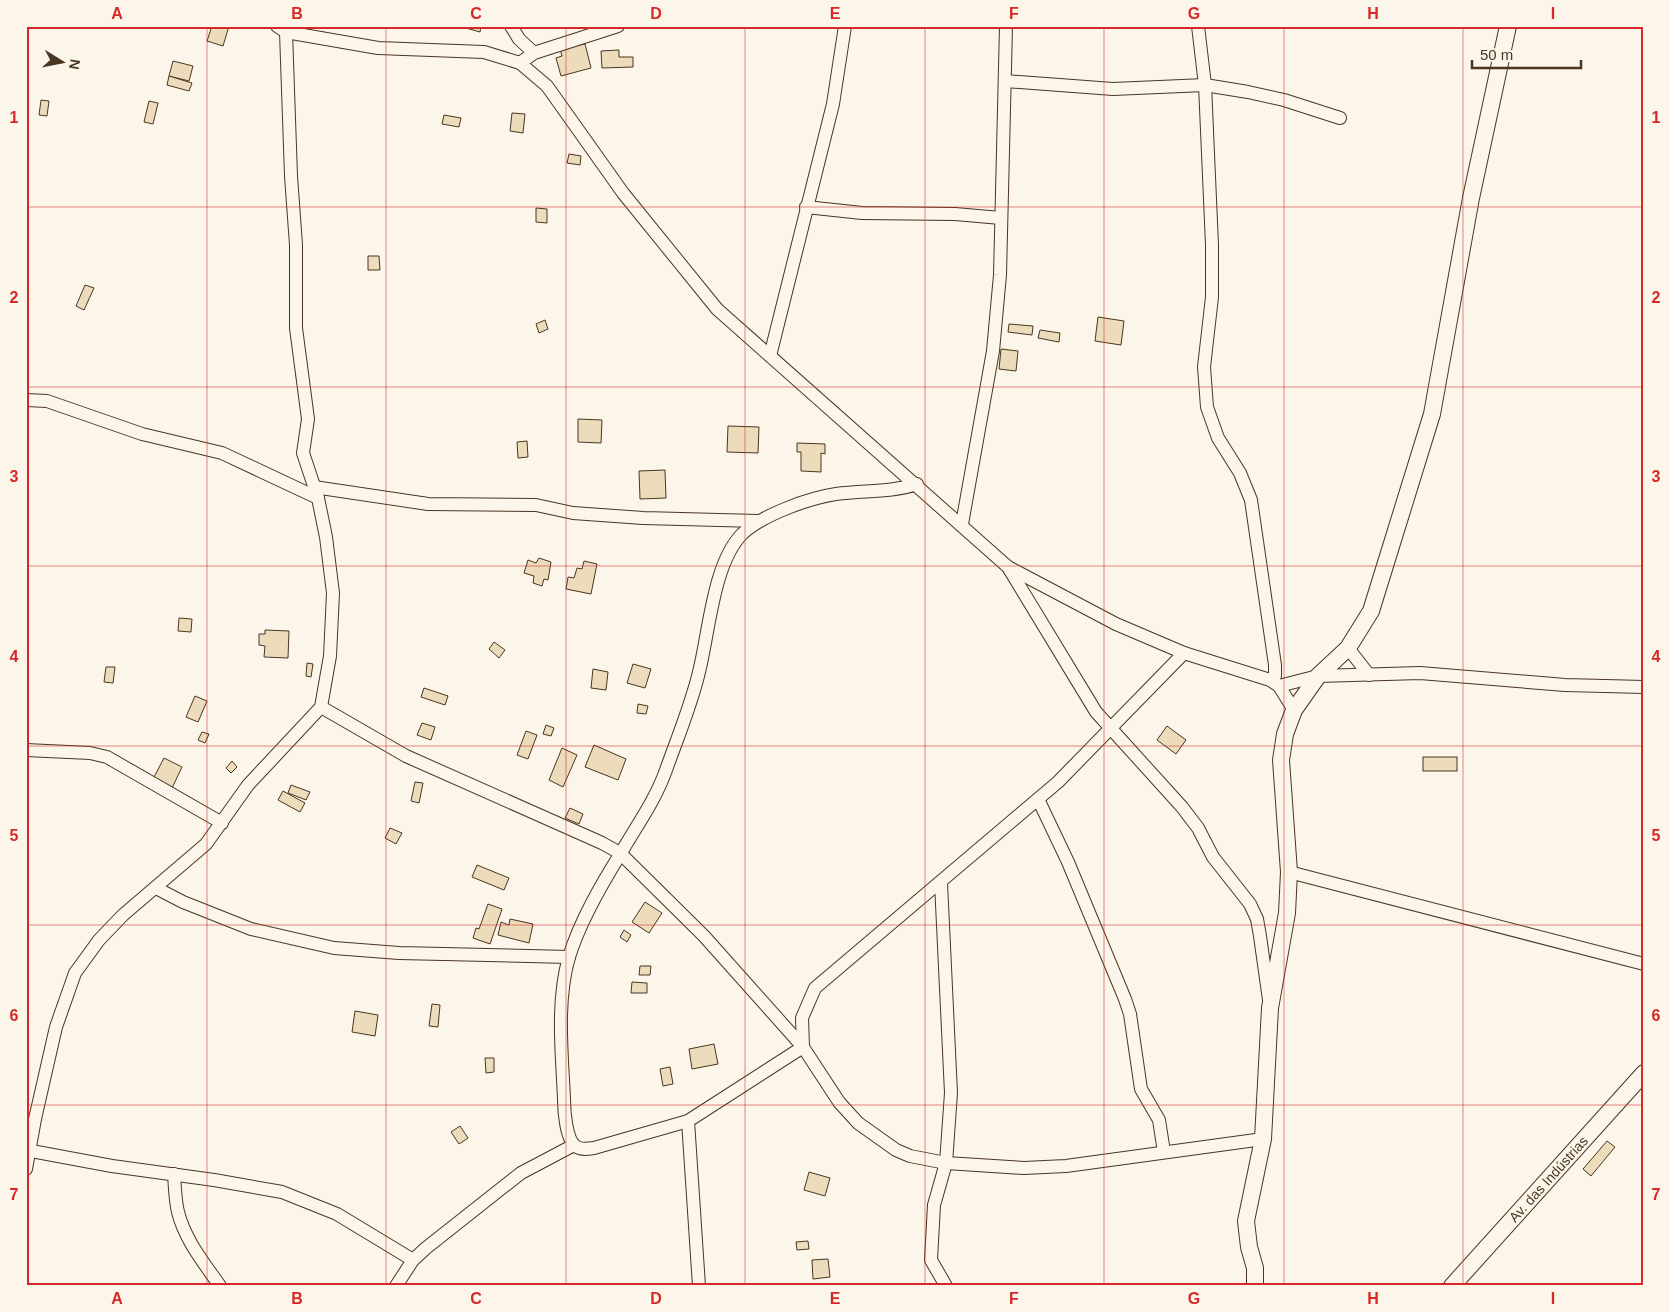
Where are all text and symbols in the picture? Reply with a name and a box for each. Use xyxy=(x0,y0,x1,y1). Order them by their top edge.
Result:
text: A xyxy=(111,5,123,22)
text: B xyxy=(291,5,303,22)
text: C xyxy=(470,5,482,22)
text: D xyxy=(650,5,662,22)
text: E xyxy=(830,5,841,22)
text: F xyxy=(1009,5,1019,22)
text: G xyxy=(1188,5,1200,22)
text: H xyxy=(1367,5,1379,22)
text: I xyxy=(1551,5,1555,22)
north arrow xyxy=(38,38,88,88)
scale bar xyxy=(1472,38,1581,70)
text: 50 m xyxy=(1480,46,1513,63)
text: N xyxy=(66,58,84,71)
text: 1 xyxy=(10,109,19,126)
text: 1 xyxy=(1652,109,1661,126)
text: 2 xyxy=(10,289,19,306)
text: 2 xyxy=(1652,289,1661,306)
text: 3 xyxy=(10,468,19,485)
text: 3 xyxy=(1652,468,1661,485)
text: 4 xyxy=(10,648,19,665)
text: 4 xyxy=(1652,648,1661,665)
text: 5 xyxy=(10,827,19,844)
text: 5 xyxy=(1652,827,1661,844)
text: 6 xyxy=(10,1007,19,1024)
text: 6 xyxy=(1652,1007,1661,1024)
street label: Av. das Indústrias xyxy=(1506,1133,1591,1225)
text: 7 xyxy=(10,1186,19,1203)
text: 7 xyxy=(1652,1186,1661,1203)
text: A xyxy=(111,1290,123,1307)
text: B xyxy=(291,1290,303,1307)
text: C xyxy=(470,1290,482,1307)
text: D xyxy=(650,1290,662,1307)
text: E xyxy=(830,1290,841,1307)
text: F xyxy=(1009,1290,1019,1307)
text: G xyxy=(1188,1290,1200,1307)
text: H xyxy=(1367,1290,1379,1307)
text: I xyxy=(1551,1290,1555,1307)

